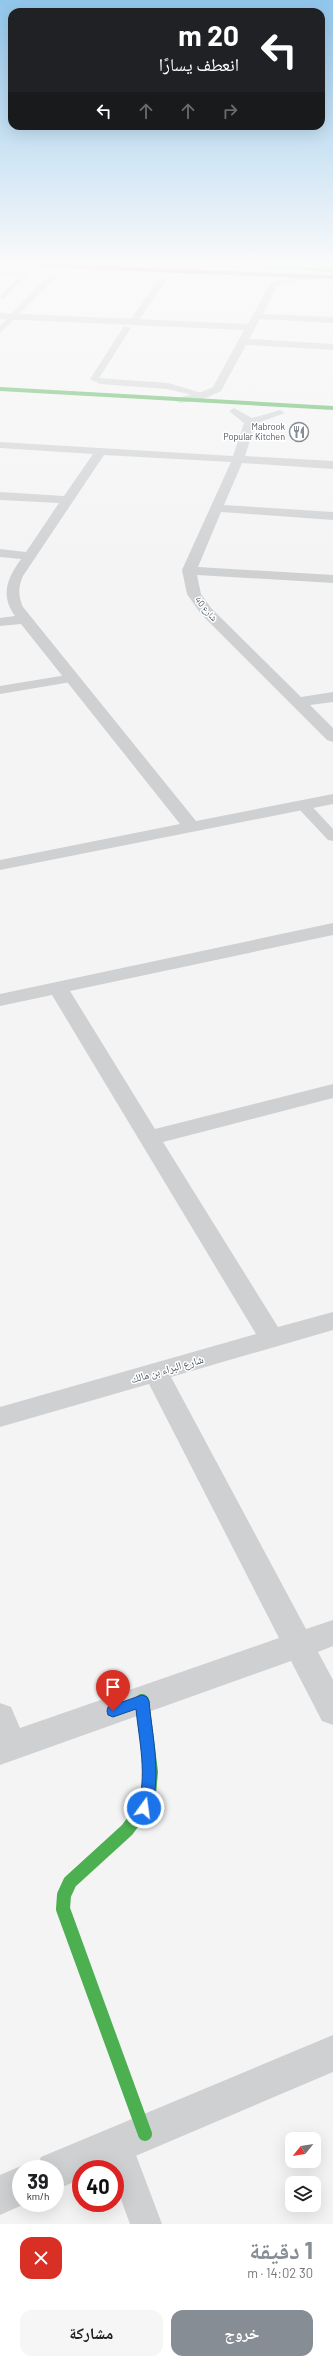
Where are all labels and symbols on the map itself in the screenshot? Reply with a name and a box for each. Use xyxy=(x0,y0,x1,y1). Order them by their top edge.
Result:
place label: Mabrook Popular Kitchen xyxy=(223,421,285,442)
restaurant icon: Mabrook Popular Kitchen xyxy=(288,421,310,443)
street label: شارع 40 xyxy=(192,594,220,624)
street label: شارع البراء بن مالك xyxy=(129,1352,205,1386)
pin xyxy=(96,1670,130,1711)
position arrow xyxy=(123,1787,165,1829)
north arrow xyxy=(285,2132,321,2168)
speed limit sign: 40 xyxy=(72,2160,124,2212)

